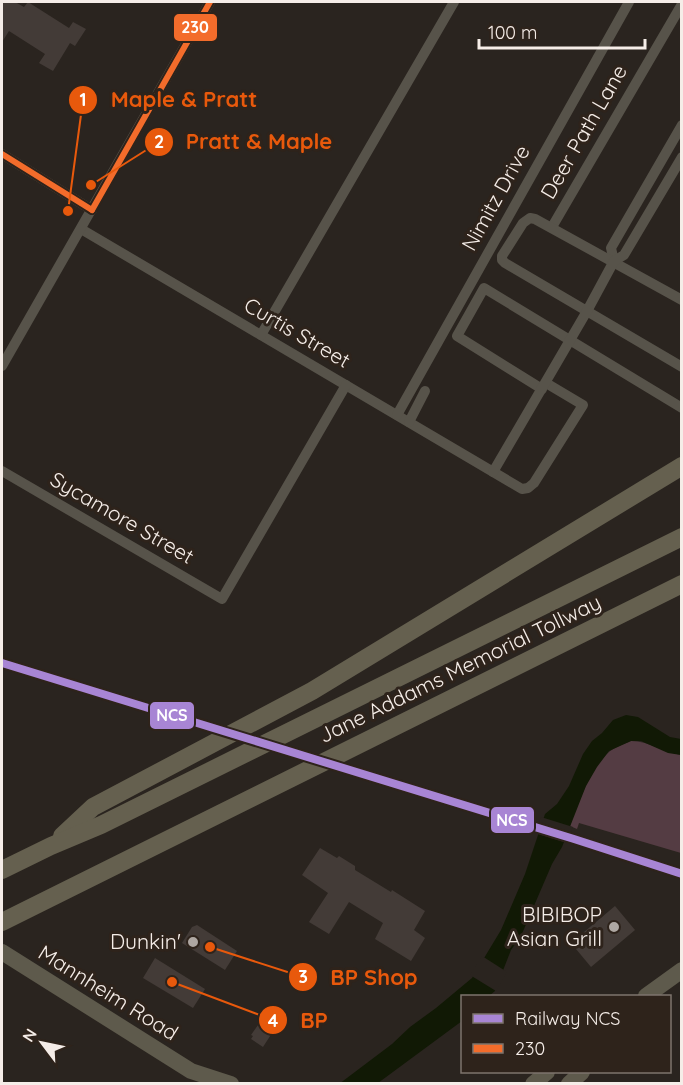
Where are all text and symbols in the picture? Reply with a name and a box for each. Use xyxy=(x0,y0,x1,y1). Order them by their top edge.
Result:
scale bar xyxy=(479,12,646,50)
line badge: 230 xyxy=(173,13,218,42)
text: 230 xyxy=(181,17,209,37)
text: 100 m xyxy=(488,21,537,44)
street label: Deer Path Lane xyxy=(534,60,632,203)
callout: Maple & Pratt xyxy=(68,80,269,120)
text: Maple & Pratt xyxy=(111,85,257,113)
text: 1 xyxy=(79,88,87,111)
callout: Pratt & Maple xyxy=(144,122,345,162)
text: Pratt & Maple xyxy=(186,127,332,155)
text: 2 xyxy=(154,130,164,153)
street label: Nimitz Drive xyxy=(455,140,535,255)
street label: Curtis Street xyxy=(240,291,355,373)
street label: Sycamore Street xyxy=(46,465,199,569)
street label: Jane Addams Memorial Tollway xyxy=(314,588,605,748)
line badge: NCS xyxy=(149,701,195,730)
text: NCS xyxy=(156,705,188,725)
line badge: NCS xyxy=(490,806,535,834)
text: NCS xyxy=(496,810,528,830)
place label: BIBIBOP Asian Grill xyxy=(507,901,602,951)
marker: BIBIBOP Asian Grill xyxy=(607,920,621,934)
place label: Dunkin' xyxy=(110,928,181,954)
marker: Dunkin' xyxy=(186,935,200,949)
street label: Mannheim Road xyxy=(34,939,183,1045)
callout: BP Shop xyxy=(288,957,429,997)
text: BP Shop xyxy=(330,963,418,991)
text: 3 xyxy=(298,965,308,988)
legend xyxy=(461,995,671,1073)
callout: BP xyxy=(258,1000,339,1040)
text: BP xyxy=(300,1006,328,1034)
text: Railway NCS xyxy=(515,1007,620,1030)
text: 4 xyxy=(268,1009,279,1032)
north arrow xyxy=(12,1013,72,1073)
text: N xyxy=(18,1025,41,1045)
text: 230 xyxy=(515,1037,545,1060)

